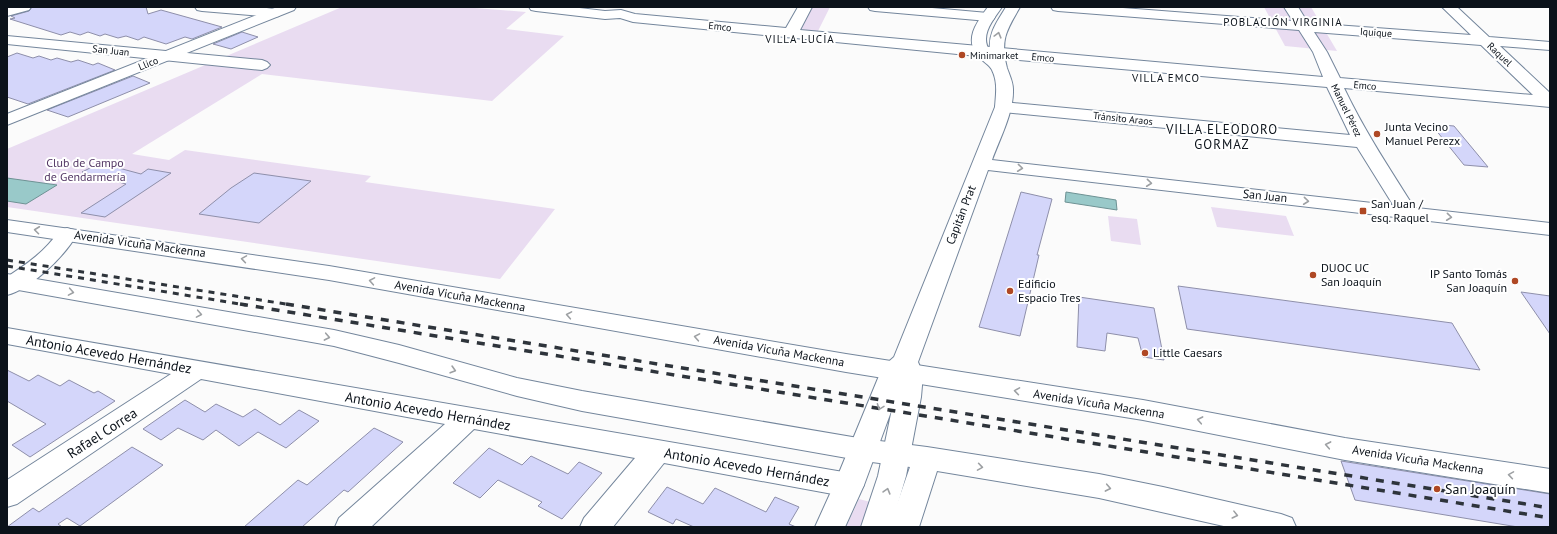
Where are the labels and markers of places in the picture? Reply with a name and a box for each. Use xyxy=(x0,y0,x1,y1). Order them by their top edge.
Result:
place label: Minimarket xyxy=(970,49,1019,62)
marker: Minimarket xyxy=(957,50,967,60)
place label: Junta Vecino Manuel Perezx xyxy=(1384,119,1460,148)
marker: Junta Vecino Manuel Perezx xyxy=(1372,129,1382,139)
place label: San Juan / esq. Raquel xyxy=(1371,196,1429,225)
marker: San Juan / esq. Raquel xyxy=(1358,206,1368,216)
place label: DUOC UC San Joaquín xyxy=(1321,260,1382,289)
place label: IP Santo Tomás San Joaquín xyxy=(1430,266,1507,295)
marker: DUOC UC San Joaquín xyxy=(1308,270,1318,280)
place label: Edificio Espacio Tres xyxy=(1018,276,1080,305)
marker: IP Santo Tomás San Joaquín xyxy=(1510,276,1520,286)
marker: Edificio Espacio Tres xyxy=(1005,286,1015,296)
place label: Little Caesars xyxy=(1153,345,1222,360)
marker: Little Caesars xyxy=(1140,348,1150,358)
place label: San Joaquín xyxy=(1445,480,1516,498)
marker: San Joaquín xyxy=(1432,484,1442,494)

